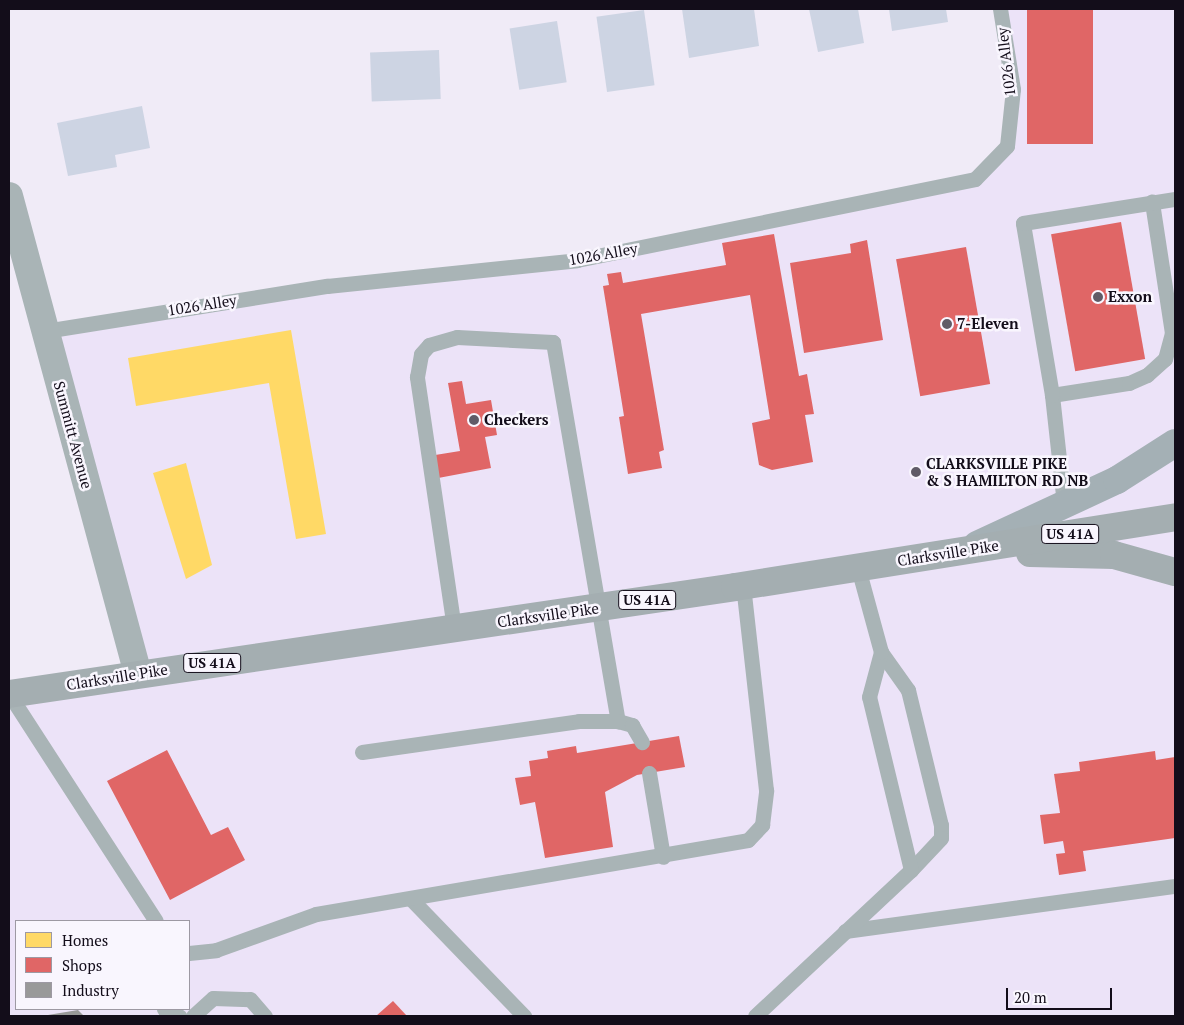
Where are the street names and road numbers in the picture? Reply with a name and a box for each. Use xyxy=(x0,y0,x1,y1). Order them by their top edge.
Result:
street label: 1026 Alley xyxy=(993,26,1019,98)
street label: 1026 Alley xyxy=(567,239,639,269)
street label: 1026 Alley xyxy=(166,291,238,319)
street label: Summitt Avenue xyxy=(50,379,96,491)
road number: US 41A xyxy=(1040,522,1100,546)
street label: Clarksville Pike xyxy=(896,536,1000,570)
road number: US 41A xyxy=(617,588,677,612)
street label: Clarksville Pike xyxy=(496,599,600,631)
road number: US 41A xyxy=(182,651,242,674)
street label: Clarksville Pike xyxy=(65,660,169,694)

